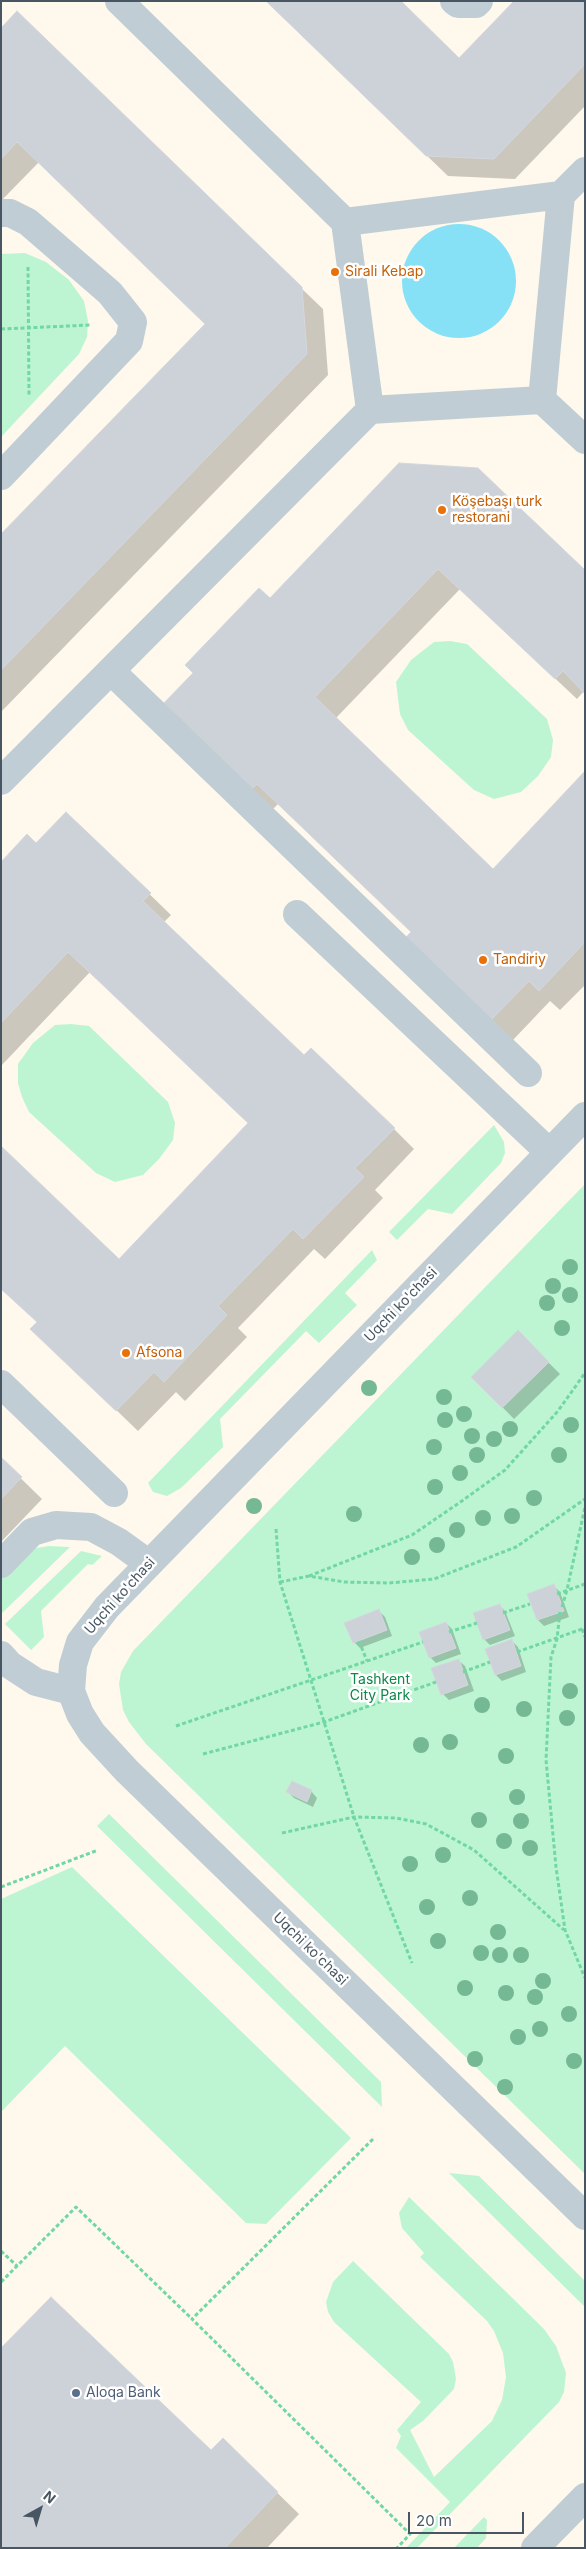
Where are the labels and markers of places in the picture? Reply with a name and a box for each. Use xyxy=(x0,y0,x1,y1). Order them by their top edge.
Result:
place label: Sirali Kebap xyxy=(345,264,423,280)
marker: Sirali Kebap xyxy=(329,266,341,278)
place label: Köşebaşı turk restorani xyxy=(452,494,542,526)
marker: Köşebaşı turk restorani xyxy=(436,504,448,516)
place label: Tandiriy xyxy=(493,952,546,968)
marker: Tandiriy xyxy=(477,954,489,966)
place label: Afsona xyxy=(136,1345,182,1361)
marker: Afsona xyxy=(120,1347,132,1359)
place label: Aloqa Bank xyxy=(86,2385,161,2401)
marker: Aloqa Bank xyxy=(70,2387,82,2399)

